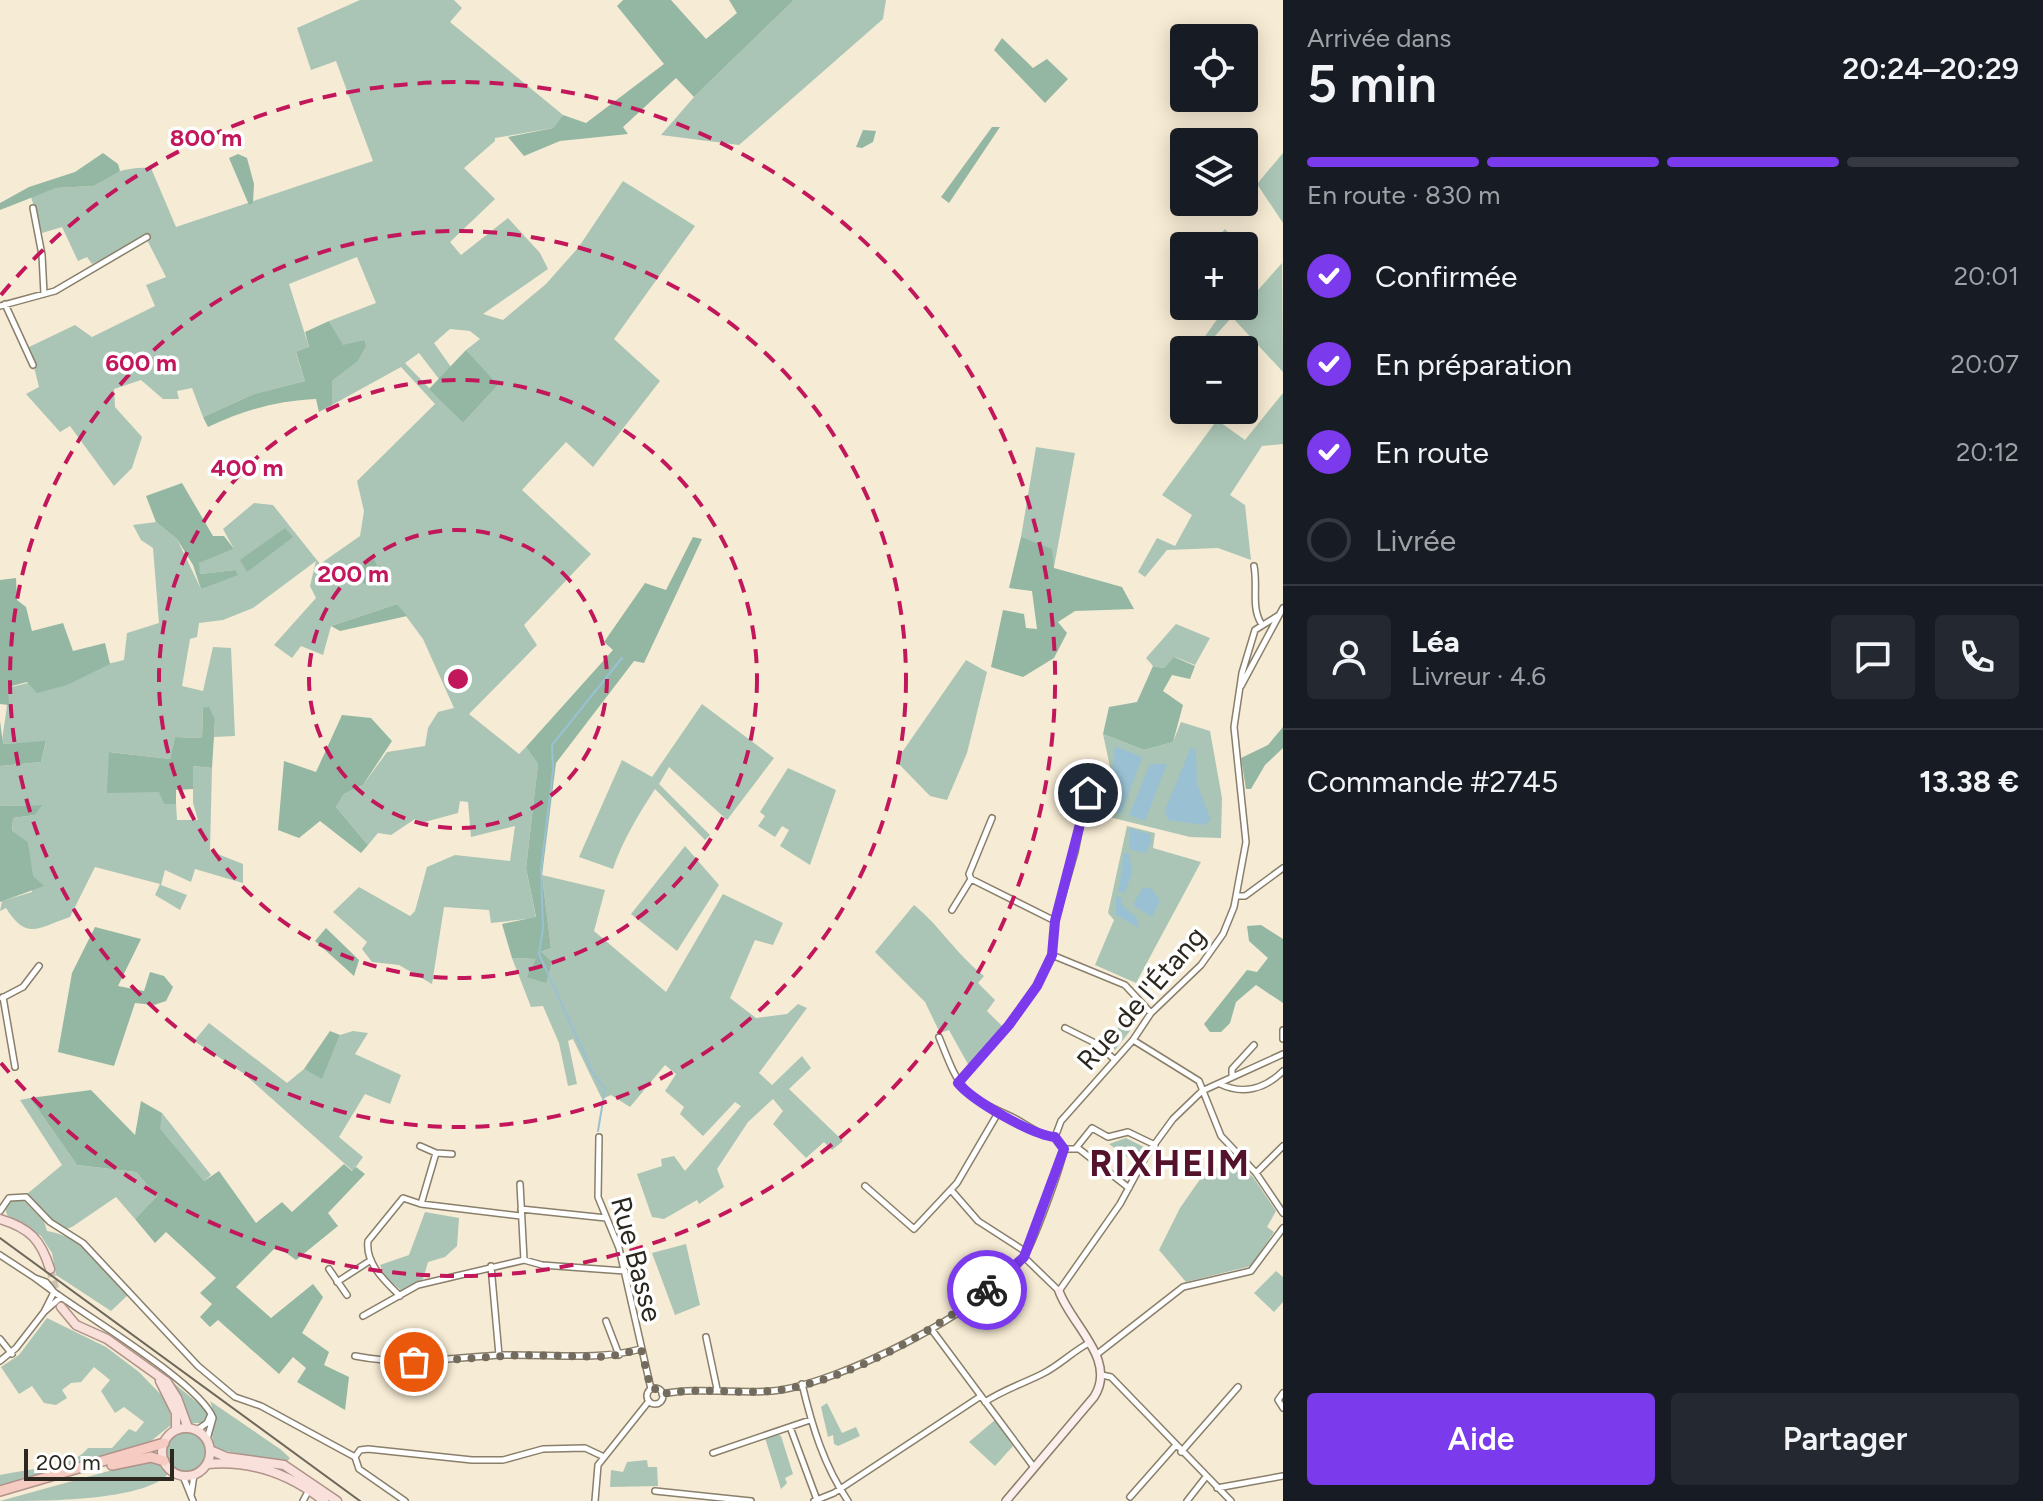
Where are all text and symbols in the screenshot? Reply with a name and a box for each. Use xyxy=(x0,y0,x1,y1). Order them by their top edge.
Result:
text: Arrivée dans xyxy=(1307,22,1451,54)
map controls xyxy=(1170,24,1258,424)
button: locate xyxy=(1170,24,1258,112)
text: 20:24–20:29 xyxy=(1842,50,2019,87)
text: 5 min xyxy=(1307,53,1437,115)
text: 800 m xyxy=(170,123,242,152)
button: layers xyxy=(1170,128,1258,216)
text: En route · 830 m xyxy=(1307,179,1500,211)
button: + xyxy=(1170,232,1258,320)
icon: check xyxy=(1307,254,1351,298)
text: Confirmée xyxy=(1375,258,1517,295)
text: 20:01 xyxy=(1954,260,2019,292)
button: − xyxy=(1170,336,1258,424)
icon: check xyxy=(1307,342,1351,386)
text: En préparation xyxy=(1375,346,1572,383)
text: 600 m xyxy=(105,348,177,377)
text: 20:07 xyxy=(1951,348,2019,380)
icon: check xyxy=(1307,430,1351,474)
text: En route xyxy=(1375,434,1489,471)
text: 20:12 xyxy=(1956,436,2019,468)
text: 400 m xyxy=(211,453,283,482)
text: Livrée xyxy=(1375,522,1456,559)
text: 200 m xyxy=(317,559,389,588)
button: person xyxy=(1307,615,1391,699)
button: chat xyxy=(1831,615,1915,699)
button: phone xyxy=(1935,615,2019,699)
text: Léa xyxy=(1411,623,1460,660)
text: Livreur · 4.6 xyxy=(1411,660,1546,692)
centre of rings xyxy=(444,665,472,693)
pin xyxy=(1054,759,1122,827)
text: Commande #2745 xyxy=(1307,763,1558,800)
text: 13.38 € xyxy=(1919,763,2019,800)
icon: home xyxy=(1066,771,1110,815)
street label: Rue de l'Étang xyxy=(1069,919,1213,1077)
district label: RIXHEIM xyxy=(1089,1142,1251,1185)
street label: Rue Basse xyxy=(604,1193,670,1325)
courier xyxy=(947,1250,1027,1330)
icon: bike xyxy=(965,1268,1009,1312)
pin xyxy=(380,1328,448,1396)
icon: bag xyxy=(392,1340,436,1384)
button: Aide xyxy=(1307,1393,1655,1485)
button: Partager xyxy=(1671,1393,2019,1485)
scale bar xyxy=(24,1445,174,1481)
text: 200 m xyxy=(36,1449,101,1476)

